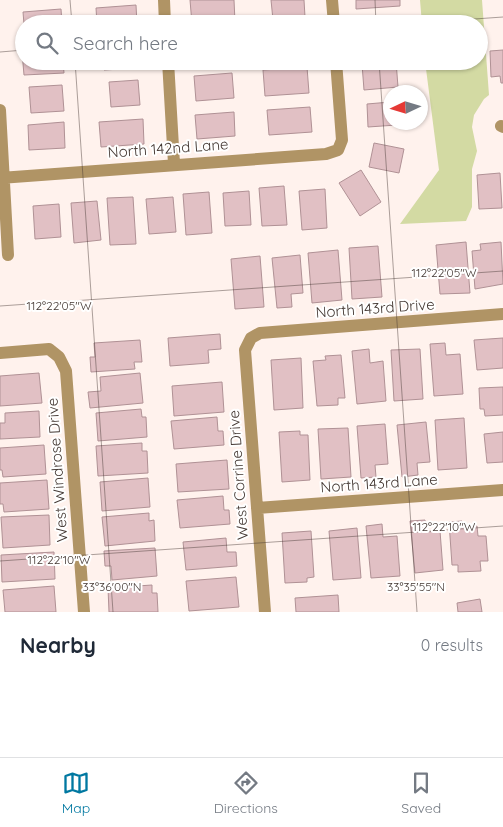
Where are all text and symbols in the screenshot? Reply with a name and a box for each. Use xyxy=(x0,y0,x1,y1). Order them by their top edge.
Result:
search box xyxy=(15,15,488,70)
icon: search xyxy=(33,29,61,57)
text: Search here xyxy=(73,31,178,55)
north arrow xyxy=(383,85,428,130)
street label: North 142nd Lane xyxy=(107,134,229,162)
text: 112°22'05"W xyxy=(412,265,477,280)
street label: North 143rd Drive xyxy=(315,294,435,322)
text: 112°22'05"W xyxy=(27,298,92,313)
street label: West Windrose Drive xyxy=(42,397,72,543)
street label: West Corrine Drive xyxy=(224,410,252,540)
street label: North 143rd Lane xyxy=(320,469,438,497)
text: 112°22'10"W xyxy=(413,519,476,534)
text: 112°22'10"W xyxy=(28,552,91,567)
text: 33°36'00"N xyxy=(82,579,142,594)
text: 33°35'55"N xyxy=(387,579,445,594)
text: Nearby xyxy=(20,632,96,658)
text: 0 results xyxy=(421,635,483,655)
tab: Map xyxy=(62,769,90,817)
tab: Directions xyxy=(214,769,278,817)
tab: Saved xyxy=(401,769,441,817)

